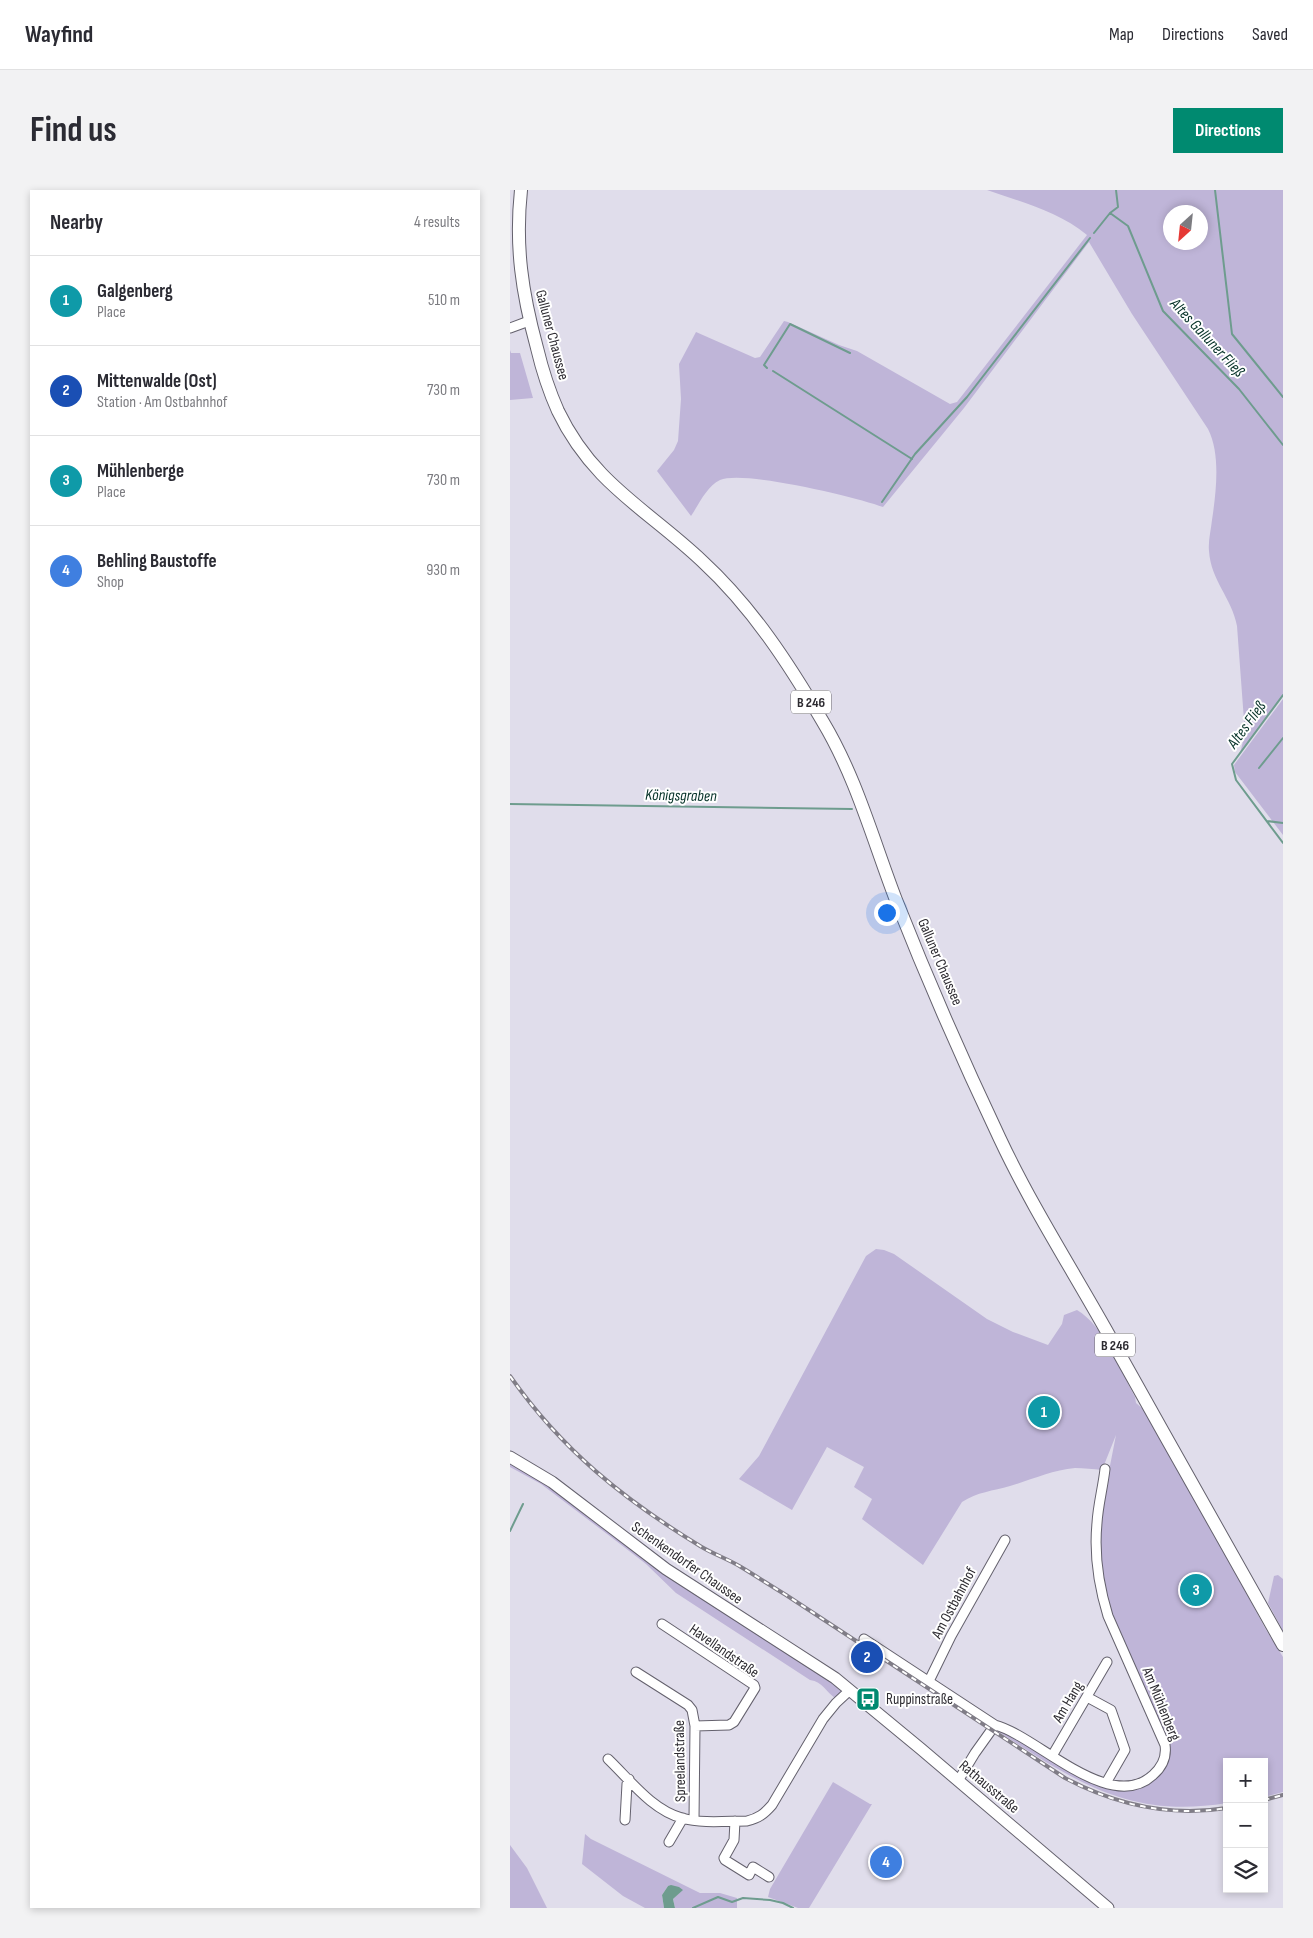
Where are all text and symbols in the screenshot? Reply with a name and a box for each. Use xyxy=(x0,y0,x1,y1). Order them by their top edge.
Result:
text: Wayfind xyxy=(25,20,93,49)
text: Map xyxy=(1109,24,1134,45)
text: Directions xyxy=(1162,24,1224,45)
text: Saved xyxy=(1252,24,1288,45)
button: Directions xyxy=(1173,108,1283,153)
text: Find us xyxy=(30,109,117,152)
north arrow xyxy=(1163,205,1208,250)
text: Nearby xyxy=(50,210,103,235)
text: 4 results xyxy=(414,213,460,232)
text: Galgenberg xyxy=(97,280,173,303)
street label: Galluner Chaussee xyxy=(531,288,573,382)
text: 1 xyxy=(63,291,69,310)
text: 510 m xyxy=(428,291,460,310)
water label: Altes Galluner Fließ xyxy=(1165,294,1249,382)
text: Place xyxy=(97,303,126,322)
text: Mittenwalde (Ost) xyxy=(97,370,217,393)
text: 2 xyxy=(62,381,70,400)
text: 730 m xyxy=(427,381,460,400)
text: Station · Am Ostbahnhof xyxy=(97,393,227,412)
text: Mühlenberge xyxy=(97,460,184,483)
text: 3 xyxy=(62,471,70,490)
text: 730 m xyxy=(427,471,460,490)
text: Place xyxy=(97,483,126,502)
text: Behling Baustoffe xyxy=(97,550,217,573)
text: 4 xyxy=(62,561,70,580)
text: 930 m xyxy=(426,561,460,580)
text: Shop xyxy=(97,573,124,592)
road number: B 246 xyxy=(791,691,831,714)
water label: Altes Fließ xyxy=(1223,697,1271,753)
water label: Königsgraben xyxy=(645,786,717,806)
your location xyxy=(874,900,900,926)
street label: Galluner Chaussee xyxy=(913,916,967,1008)
road number: B 246 xyxy=(1095,1334,1135,1356)
pin: 1 xyxy=(1028,1393,1060,1431)
street label: Schenkendorfer Chaussee xyxy=(628,1518,746,1608)
street label: Am Ostbahnhof xyxy=(927,1564,981,1643)
pin: 3 xyxy=(1180,1571,1212,1609)
street label: Havellandstraße xyxy=(685,1620,763,1682)
pin: 2 xyxy=(851,1638,883,1676)
street label: Am Mühlenberg xyxy=(1137,1663,1184,1744)
street label: Am Hang xyxy=(1048,1678,1088,1727)
bus stop icon: Ruppinstraße xyxy=(855,1686,881,1712)
place label: Ruppinstraße xyxy=(886,1690,953,1709)
street label: Spreelandstraße xyxy=(670,1720,690,1802)
street label: Rathausstraße xyxy=(955,1756,1023,1818)
map controls xyxy=(1223,1758,1268,1893)
button: + xyxy=(1223,1758,1268,1803)
button: − xyxy=(1223,1803,1268,1848)
pin: 4 xyxy=(870,1843,902,1881)
button: layers xyxy=(1223,1848,1268,1893)

